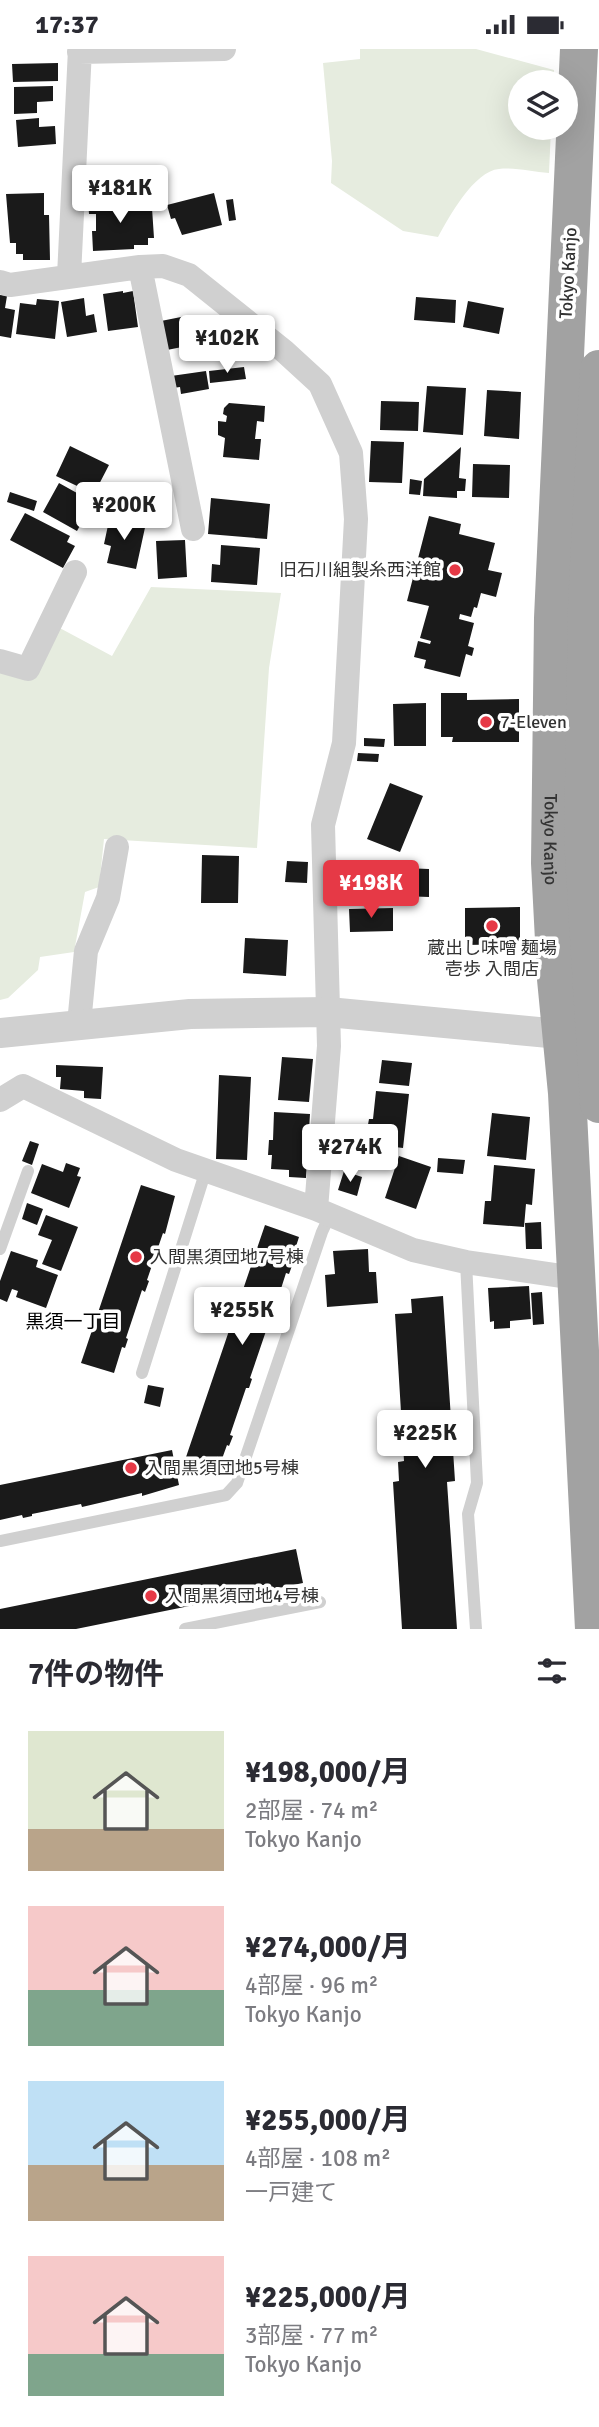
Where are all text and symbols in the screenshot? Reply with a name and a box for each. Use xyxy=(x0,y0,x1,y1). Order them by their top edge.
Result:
text: 17:37 xyxy=(35,9,99,41)
map controls xyxy=(508,70,578,140)
button: layers xyxy=(508,70,578,140)
pin: ¥181K xyxy=(71,165,169,225)
text: ¥181K xyxy=(88,173,152,202)
street label: Tokyo Kanjo xyxy=(555,227,581,319)
pin: ¥102K xyxy=(178,315,276,375)
text: ¥102K xyxy=(195,323,259,352)
pin: ¥200K xyxy=(75,483,173,542)
text: ¥200K xyxy=(92,490,156,519)
place label: 旧石川組製糸西洋館 xyxy=(279,559,441,581)
marker: 旧石川組製糸西洋館 xyxy=(447,562,463,578)
place label: 7-Eleven xyxy=(500,711,567,733)
marker: 7-Eleven xyxy=(478,714,494,730)
street label: Tokyo Kanjo xyxy=(539,794,562,886)
pin: ¥198K xyxy=(322,861,420,920)
text: ¥198K xyxy=(339,868,403,897)
marker: 蔵出し味噌 麺場 壱歩 入間店 xyxy=(484,918,500,934)
place label: 蔵出し味噌 麺場 壱歩 入間店 xyxy=(427,937,557,980)
pin: ¥274K xyxy=(301,1125,399,1184)
text: ¥274K xyxy=(318,1132,382,1161)
place label: 入間黒須団地7号棟 xyxy=(150,1246,304,1268)
marker: 入間黒須団地7号棟 xyxy=(128,1249,144,1265)
pin: ¥255K xyxy=(193,1287,291,1347)
text: ¥255K xyxy=(210,1295,274,1324)
district label: 黒須一丁目 xyxy=(25,1310,121,1334)
pin: ¥225K xyxy=(376,1411,474,1470)
text: ¥225K xyxy=(393,1418,457,1447)
place label: 入間黒須団地5号棟 xyxy=(145,1457,299,1479)
marker: 入間黒須団地5号棟 xyxy=(123,1460,139,1476)
place label: 入間黒須団地4号棟 xyxy=(165,1585,319,1607)
marker: 入間黒須団地4号棟 xyxy=(143,1588,159,1604)
icon: filters xyxy=(533,1652,571,1690)
text: 7件の物件 xyxy=(28,1656,164,1693)
text: ¥198,000/月 xyxy=(245,1754,411,1791)
icon: home xyxy=(84,1759,168,1843)
text: 2部屋 · 74 m² xyxy=(245,1796,378,1825)
text: Tokyo Kanjo xyxy=(245,1825,362,1854)
text: ¥274,000/月 xyxy=(245,1929,411,1966)
icon: home xyxy=(84,1934,168,2018)
text: 4部屋 · 96 m² xyxy=(245,1971,378,2000)
text: Tokyo Kanjo xyxy=(245,2000,362,2029)
text: ¥255,000/月 xyxy=(245,2102,411,2139)
icon: home xyxy=(84,2109,168,2193)
text: 4部屋 · 108 m² xyxy=(245,2144,391,2173)
text: 一戸建て xyxy=(245,2178,337,2207)
text: ¥225,000/月 xyxy=(245,2279,411,2316)
icon: home xyxy=(84,2284,168,2368)
text: 3部屋 · 77 m² xyxy=(245,2321,378,2350)
text: Tokyo Kanjo xyxy=(245,2350,362,2379)

